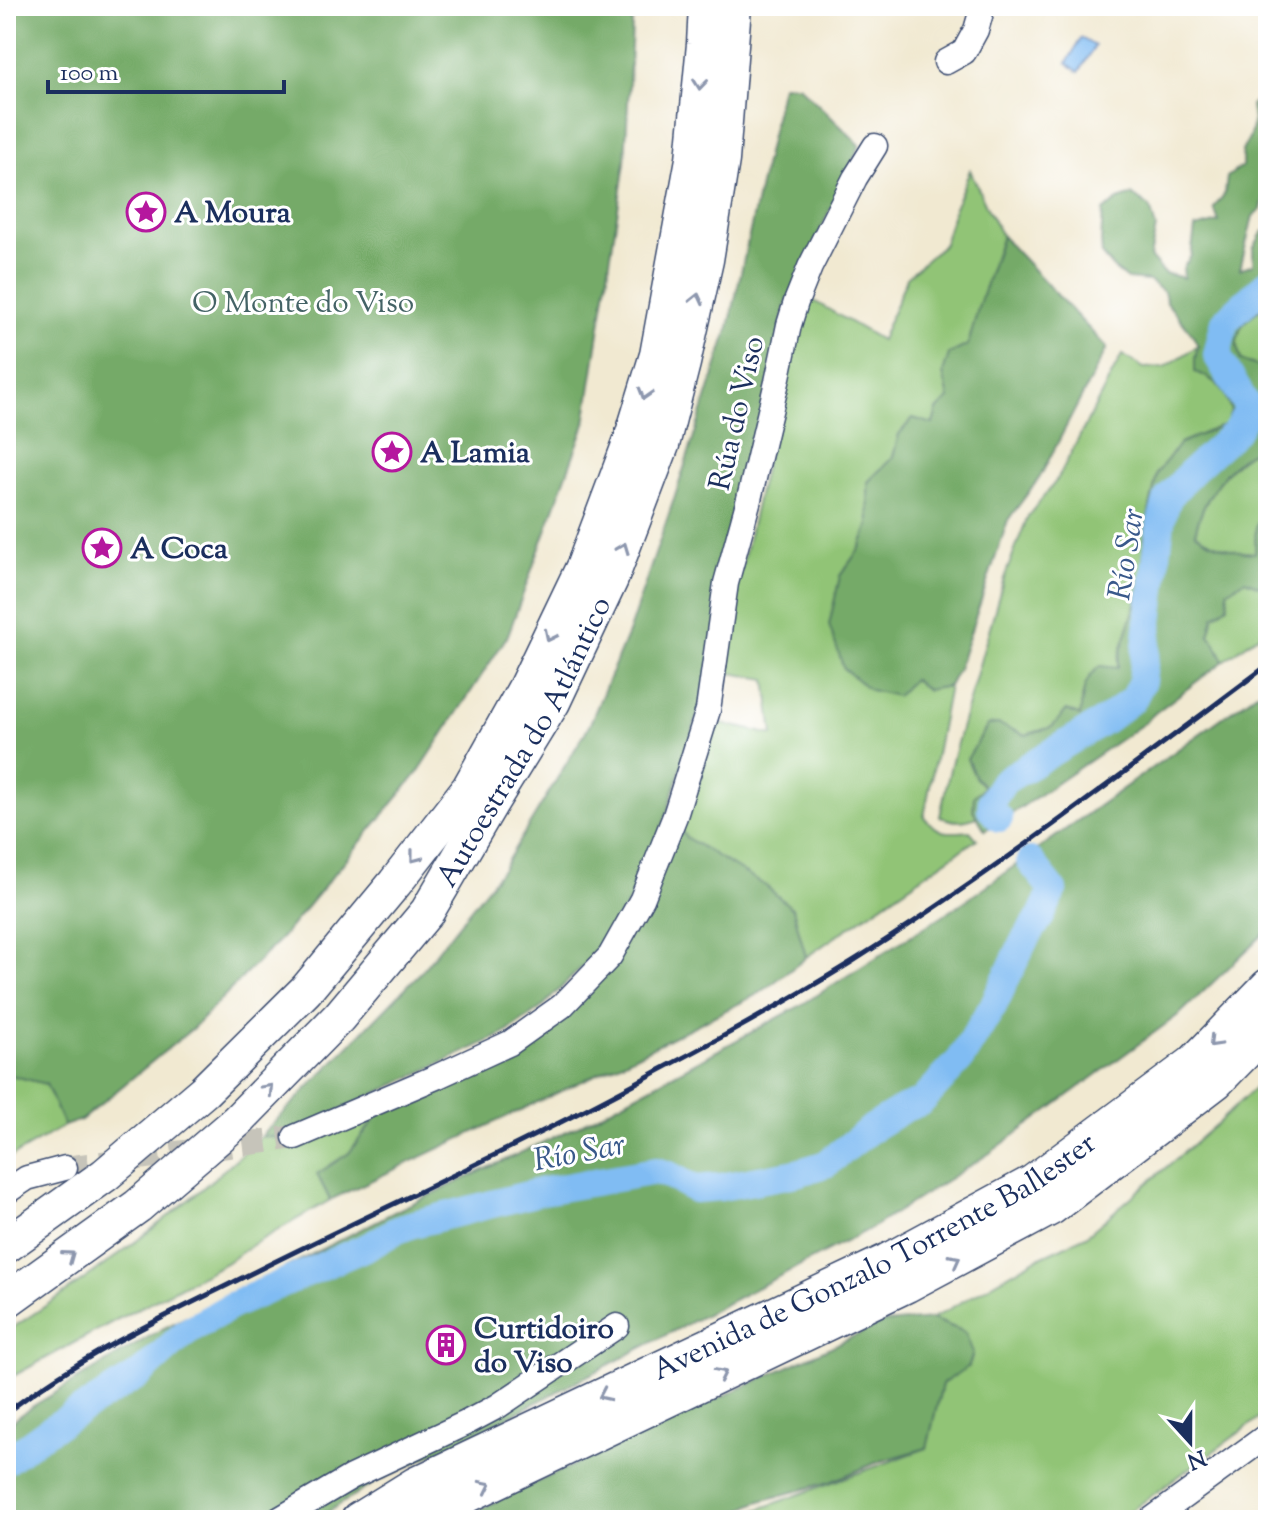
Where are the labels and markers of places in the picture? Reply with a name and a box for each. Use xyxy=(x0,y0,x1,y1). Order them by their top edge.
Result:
place icon: A Moura xyxy=(125,191,167,233)
place label: A Moura xyxy=(174,193,291,236)
place icon: A Lamia xyxy=(371,431,413,473)
place label: A Lamia xyxy=(420,433,530,476)
place icon: A Coca xyxy=(81,527,123,569)
place label: A Coca xyxy=(130,529,228,572)
place label: Curtidoiro do Viso xyxy=(474,1309,614,1386)
building icon: Curtidoiro do Viso xyxy=(425,1324,467,1366)

